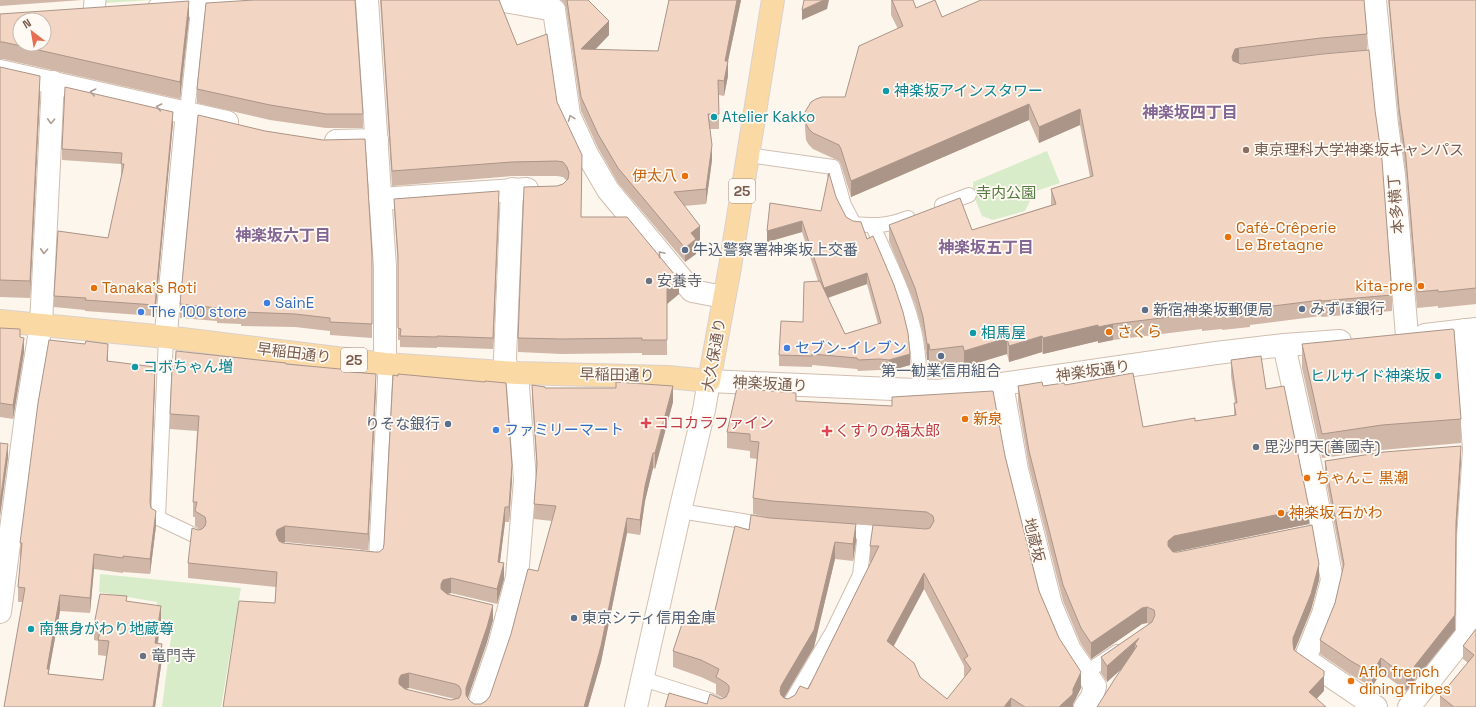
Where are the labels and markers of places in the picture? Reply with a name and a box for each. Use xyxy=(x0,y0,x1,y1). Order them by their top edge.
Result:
place label: 神楽坂アインスタワー xyxy=(894,81,1043,100)
marker: 神楽坂アインスタワー xyxy=(881,86,891,96)
place label: Atelier Kakko xyxy=(722,107,815,126)
marker: Atelier Kakko xyxy=(709,112,719,122)
place label: 東京理科大学神楽坂キャンパス xyxy=(1254,140,1464,159)
marker: 東京理科大学神楽坂キャンパス xyxy=(1241,145,1251,155)
place label: 伊太八 xyxy=(632,166,677,185)
marker: 伊太八 xyxy=(680,171,690,181)
place label: Café-Crêperie Le Bretagne xyxy=(1236,218,1337,254)
marker: Café-Crêperie Le Bretagne xyxy=(1223,232,1233,242)
place label: 牛込警察署神楽坂上交番 xyxy=(693,240,858,259)
marker: 牛込警察署神楽坂上交番 xyxy=(680,245,690,255)
place label: 安養寺 xyxy=(657,271,702,290)
marker: 安養寺 xyxy=(644,276,654,286)
place label: kita-pre xyxy=(1355,276,1413,295)
place label: Tanaka's Roti xyxy=(102,278,197,297)
marker: kita-pre xyxy=(1416,281,1426,291)
marker: Tanaka's Roti xyxy=(89,283,99,293)
place label: SainE xyxy=(275,293,314,312)
marker: SainE xyxy=(262,298,272,308)
place label: みずほ銀行 xyxy=(1310,299,1385,318)
place label: 新宿神楽坂郵便局 xyxy=(1153,300,1273,319)
place label: The 100 store xyxy=(149,302,247,321)
marker: みずほ銀行 xyxy=(1297,304,1307,314)
marker: 新宿神楽坂郵便局 xyxy=(1140,305,1150,315)
marker: The 100 store xyxy=(136,307,146,317)
place label: さくら xyxy=(1117,322,1162,341)
place label: 相馬屋 xyxy=(981,323,1026,342)
marker: さくら xyxy=(1104,327,1114,337)
marker: 相馬屋 xyxy=(968,328,978,338)
place label: セブン-イレブン xyxy=(795,338,907,357)
marker: セブン-イレブン xyxy=(782,343,792,353)
marker: 第一勧業信用組合 xyxy=(936,351,946,361)
place label: コボちゃん増 xyxy=(143,357,233,376)
place label: 第一勧業信用組合 xyxy=(881,361,1001,380)
marker: コボちゃん増 xyxy=(130,362,140,372)
place label: ヒルサイド神楽坂 xyxy=(1310,366,1430,385)
marker: ヒルサイド神楽坂 xyxy=(1433,371,1443,381)
place label: 新泉 xyxy=(973,409,1003,428)
place label: ココカラファイン xyxy=(654,413,774,432)
place label: りそな銀行 xyxy=(365,414,440,433)
marker: 新泉 xyxy=(960,414,970,424)
marker: ココカラファイン xyxy=(641,418,651,428)
marker: りそな銀行 xyxy=(443,419,453,429)
place label: ファミリーマート xyxy=(504,420,624,439)
place label: くすりの福太郎 xyxy=(835,421,940,440)
marker: ファミリーマート xyxy=(491,425,501,435)
marker: くすりの福太郎 xyxy=(822,426,832,436)
place label: 毘沙門天(善國寺) xyxy=(1264,437,1380,457)
marker: 毘沙門天(善國寺) xyxy=(1251,442,1261,452)
place label: ちゃんこ 黒潮 xyxy=(1315,468,1409,487)
marker: ちゃんこ 黒潮 xyxy=(1302,473,1312,483)
place label: 神楽坂 石かわ xyxy=(1289,503,1383,522)
marker: 神楽坂 石かわ xyxy=(1276,508,1286,518)
place label: 東京シティ信用金庫 xyxy=(582,608,716,627)
marker: 東京シティ信用金庫 xyxy=(569,613,579,623)
place label: 南無身がわり地蔵尊 xyxy=(39,619,174,638)
marker: 南無身がわり地蔵尊 xyxy=(26,624,36,634)
place label: 竜門寺 xyxy=(151,646,196,665)
marker: 竜門寺 xyxy=(138,651,148,661)
place label: Aflo french dining Tribes xyxy=(1359,662,1451,698)
marker: Aflo french dining Tribes xyxy=(1346,676,1356,686)

